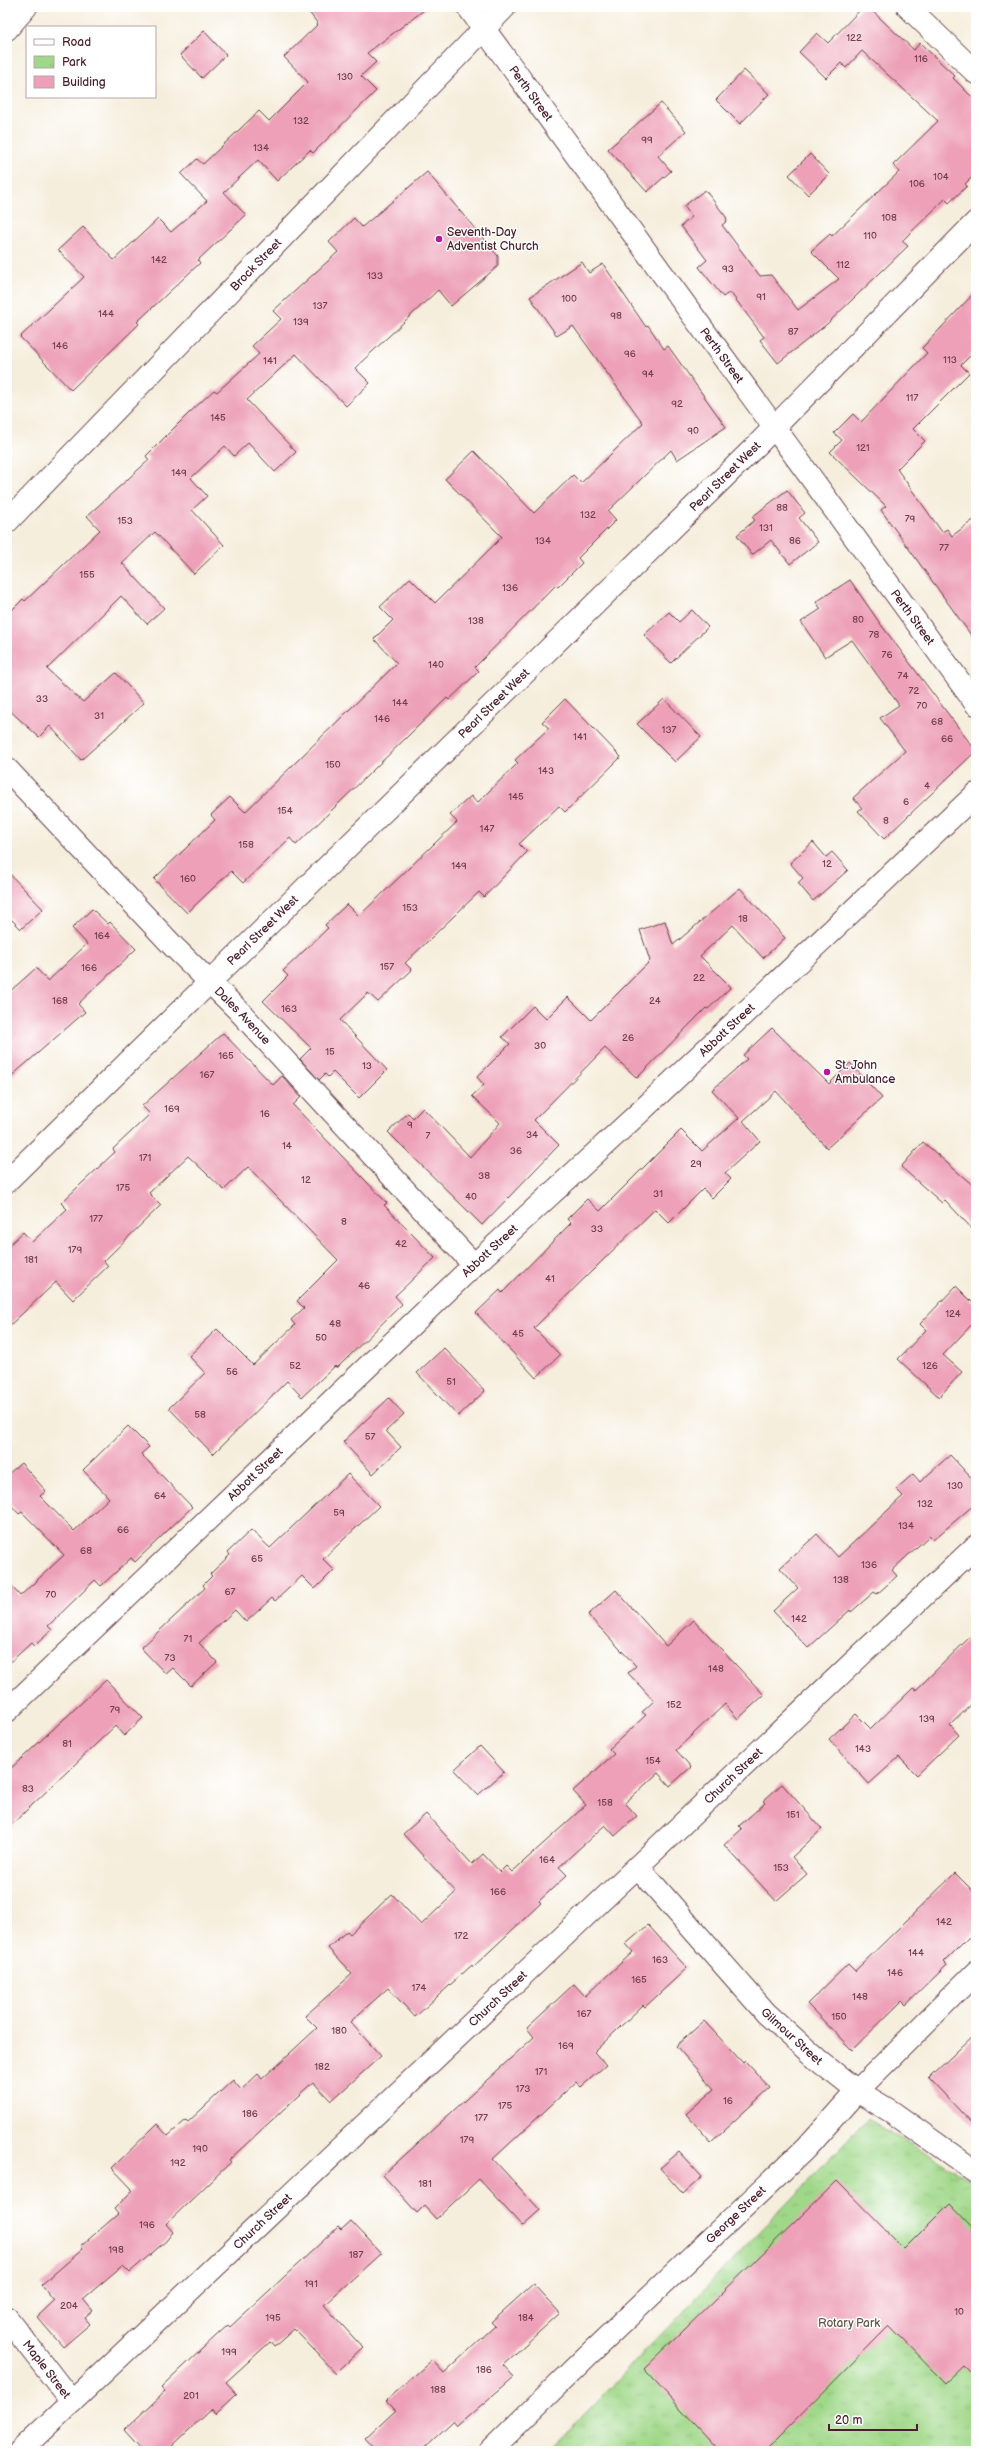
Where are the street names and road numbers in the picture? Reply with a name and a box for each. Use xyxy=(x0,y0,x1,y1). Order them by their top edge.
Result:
street label: Perth Street xyxy=(506,63,556,124)
street label: Brock Street xyxy=(227,235,285,294)
street label: Perth Street xyxy=(697,325,747,386)
street label: Pearl Street West xyxy=(686,438,764,515)
street label: Perth Street xyxy=(887,586,938,648)
street label: Pearl Street West xyxy=(455,665,533,742)
street label: Pearl Street West xyxy=(224,892,301,968)
street label: Dales Avenue xyxy=(211,983,274,1048)
street label: Abbott Street xyxy=(696,1000,758,1060)
street label: Abbott Street xyxy=(459,1221,521,1280)
street label: Abbott Street xyxy=(224,1444,286,1504)
street label: Church Street xyxy=(701,1744,766,1807)
street label: Church Street xyxy=(465,1967,530,2030)
street label: Gilmour Street xyxy=(758,2005,826,2069)
street label: George Street xyxy=(703,2182,769,2247)
street label: Church Street xyxy=(230,2190,295,2253)
street label: Maple Street xyxy=(19,2337,74,2402)

